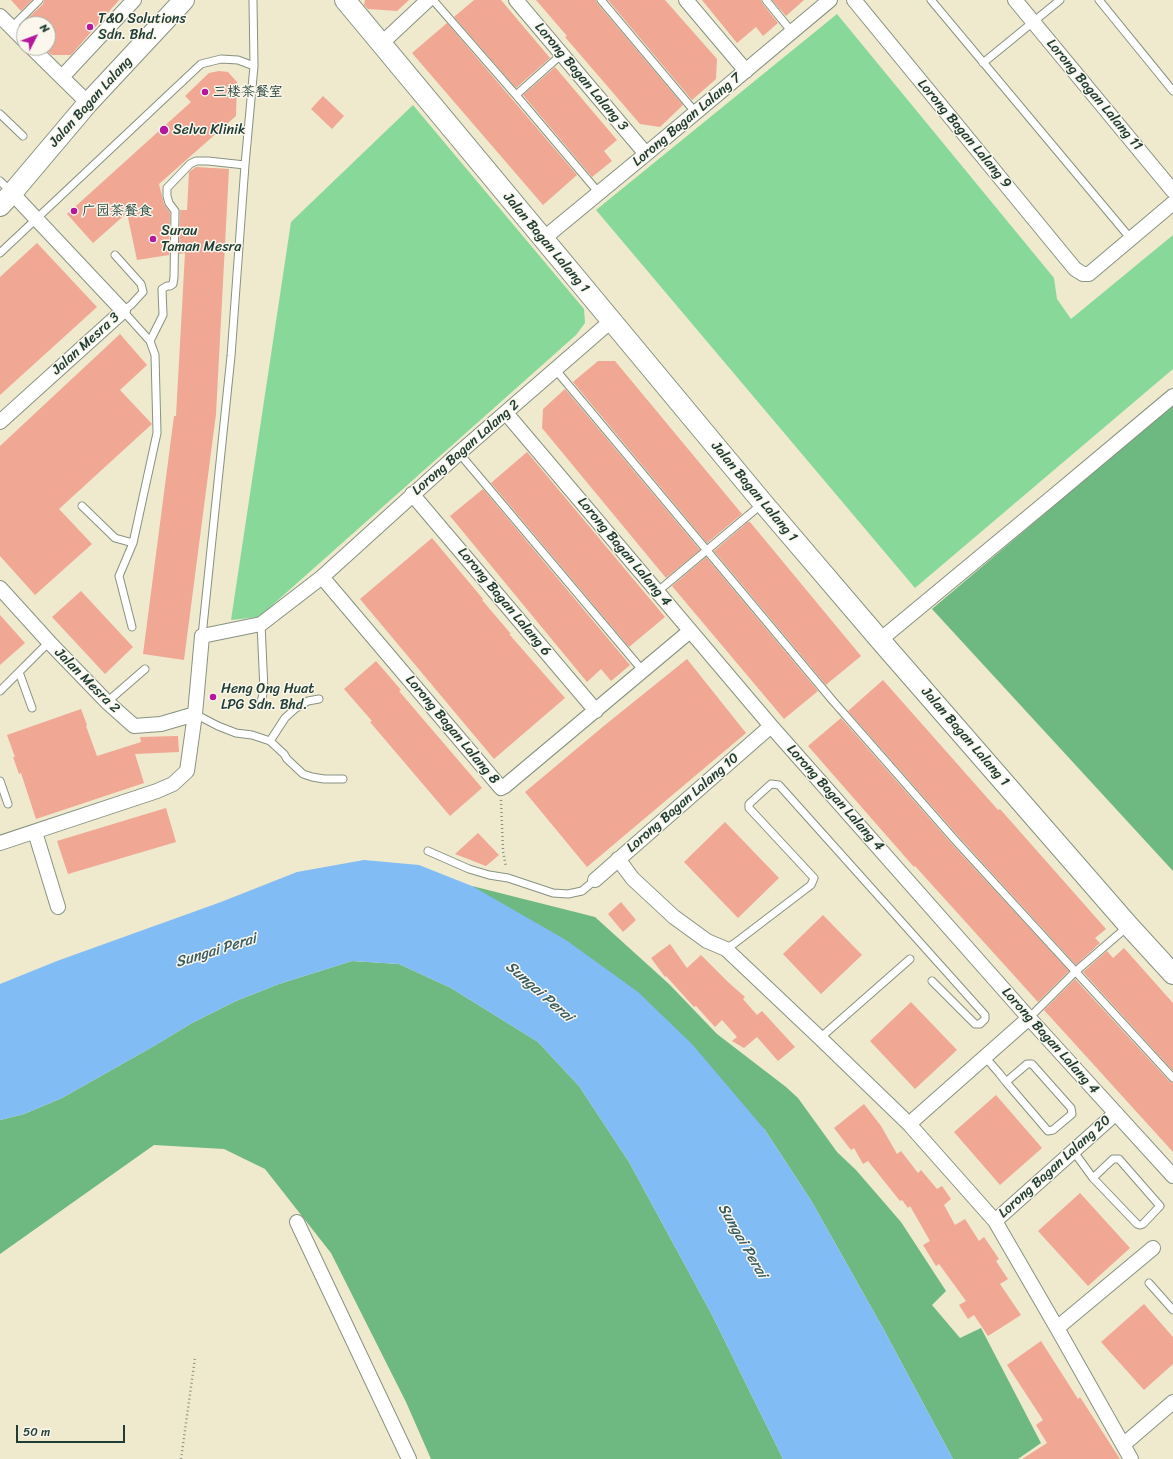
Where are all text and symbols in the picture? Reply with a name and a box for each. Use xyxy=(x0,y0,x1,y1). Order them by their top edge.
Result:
place label: T&O Solutions Sdn. Bhd. xyxy=(98,11,186,44)
north arrow xyxy=(16,16,56,56)
text: N xyxy=(35,19,54,37)
street label: Lorong Bagan Lalang 3 xyxy=(531,19,631,135)
marker: T&O Solutions Sdn. Bhd. xyxy=(85,22,95,32)
street label: Lorong Bagan Lalang 11 xyxy=(1042,36,1146,154)
street label: Jalan Bagan Lalang xyxy=(46,53,136,151)
street label: Lorong Bagan Lalang 7 xyxy=(629,70,745,170)
street label: Lorong Bagan Lalang 9 xyxy=(913,76,1015,192)
place label: 三楼茶餐室 xyxy=(213,84,283,100)
marker: 三楼茶餐室 xyxy=(200,87,210,97)
place label: Selva Klinik xyxy=(173,122,245,138)
marker: Selva Klinik xyxy=(158,124,170,136)
street label: Jalan Bagan Lalang 1 xyxy=(499,189,593,297)
place label: 广园茶餐食 xyxy=(82,203,152,219)
marker: 广园茶餐食 xyxy=(69,206,79,216)
place label: Surau Taman Mesra xyxy=(161,223,241,256)
marker: Surau Taman Mesra xyxy=(148,234,158,244)
street label: Jalan Mesra 3 xyxy=(49,309,123,379)
street label: Lorong Bagan Lalang 2 xyxy=(409,397,523,499)
street label: Jalan Bagan Lalang 1 xyxy=(707,438,801,546)
street label: Lorong Bagan Lalang 4 xyxy=(573,494,675,610)
street label: Lorong Bagan Lalang 6 xyxy=(454,544,554,660)
street label: Jalan Mesra 2 xyxy=(51,645,123,717)
street label: Lorong Bagan Lalang 8 xyxy=(402,672,502,788)
place label: Heng Ong Huat LPG Sdn. Bhd. xyxy=(221,681,314,714)
street label: Jalan Bagan Lalang 1 xyxy=(917,684,1013,790)
marker: Heng Ong Huat LPG Sdn. Bhd. xyxy=(208,692,218,702)
street label: Lorong Bagan Lalang 4 xyxy=(783,741,887,855)
street label: Lorong Bagan Lalang 10 xyxy=(623,750,743,856)
water label: Sungai Perai xyxy=(174,930,258,972)
water label: Sungai Perai xyxy=(502,958,576,1026)
street label: Lorong Bagan Lalang 4 xyxy=(998,984,1102,1098)
street label: Lorong Bagan Lalang 20 xyxy=(995,1112,1115,1222)
water label: Sungai Perai xyxy=(713,1200,771,1282)
scale bar xyxy=(18,1417,127,1443)
text: 50 m xyxy=(23,1421,50,1443)

